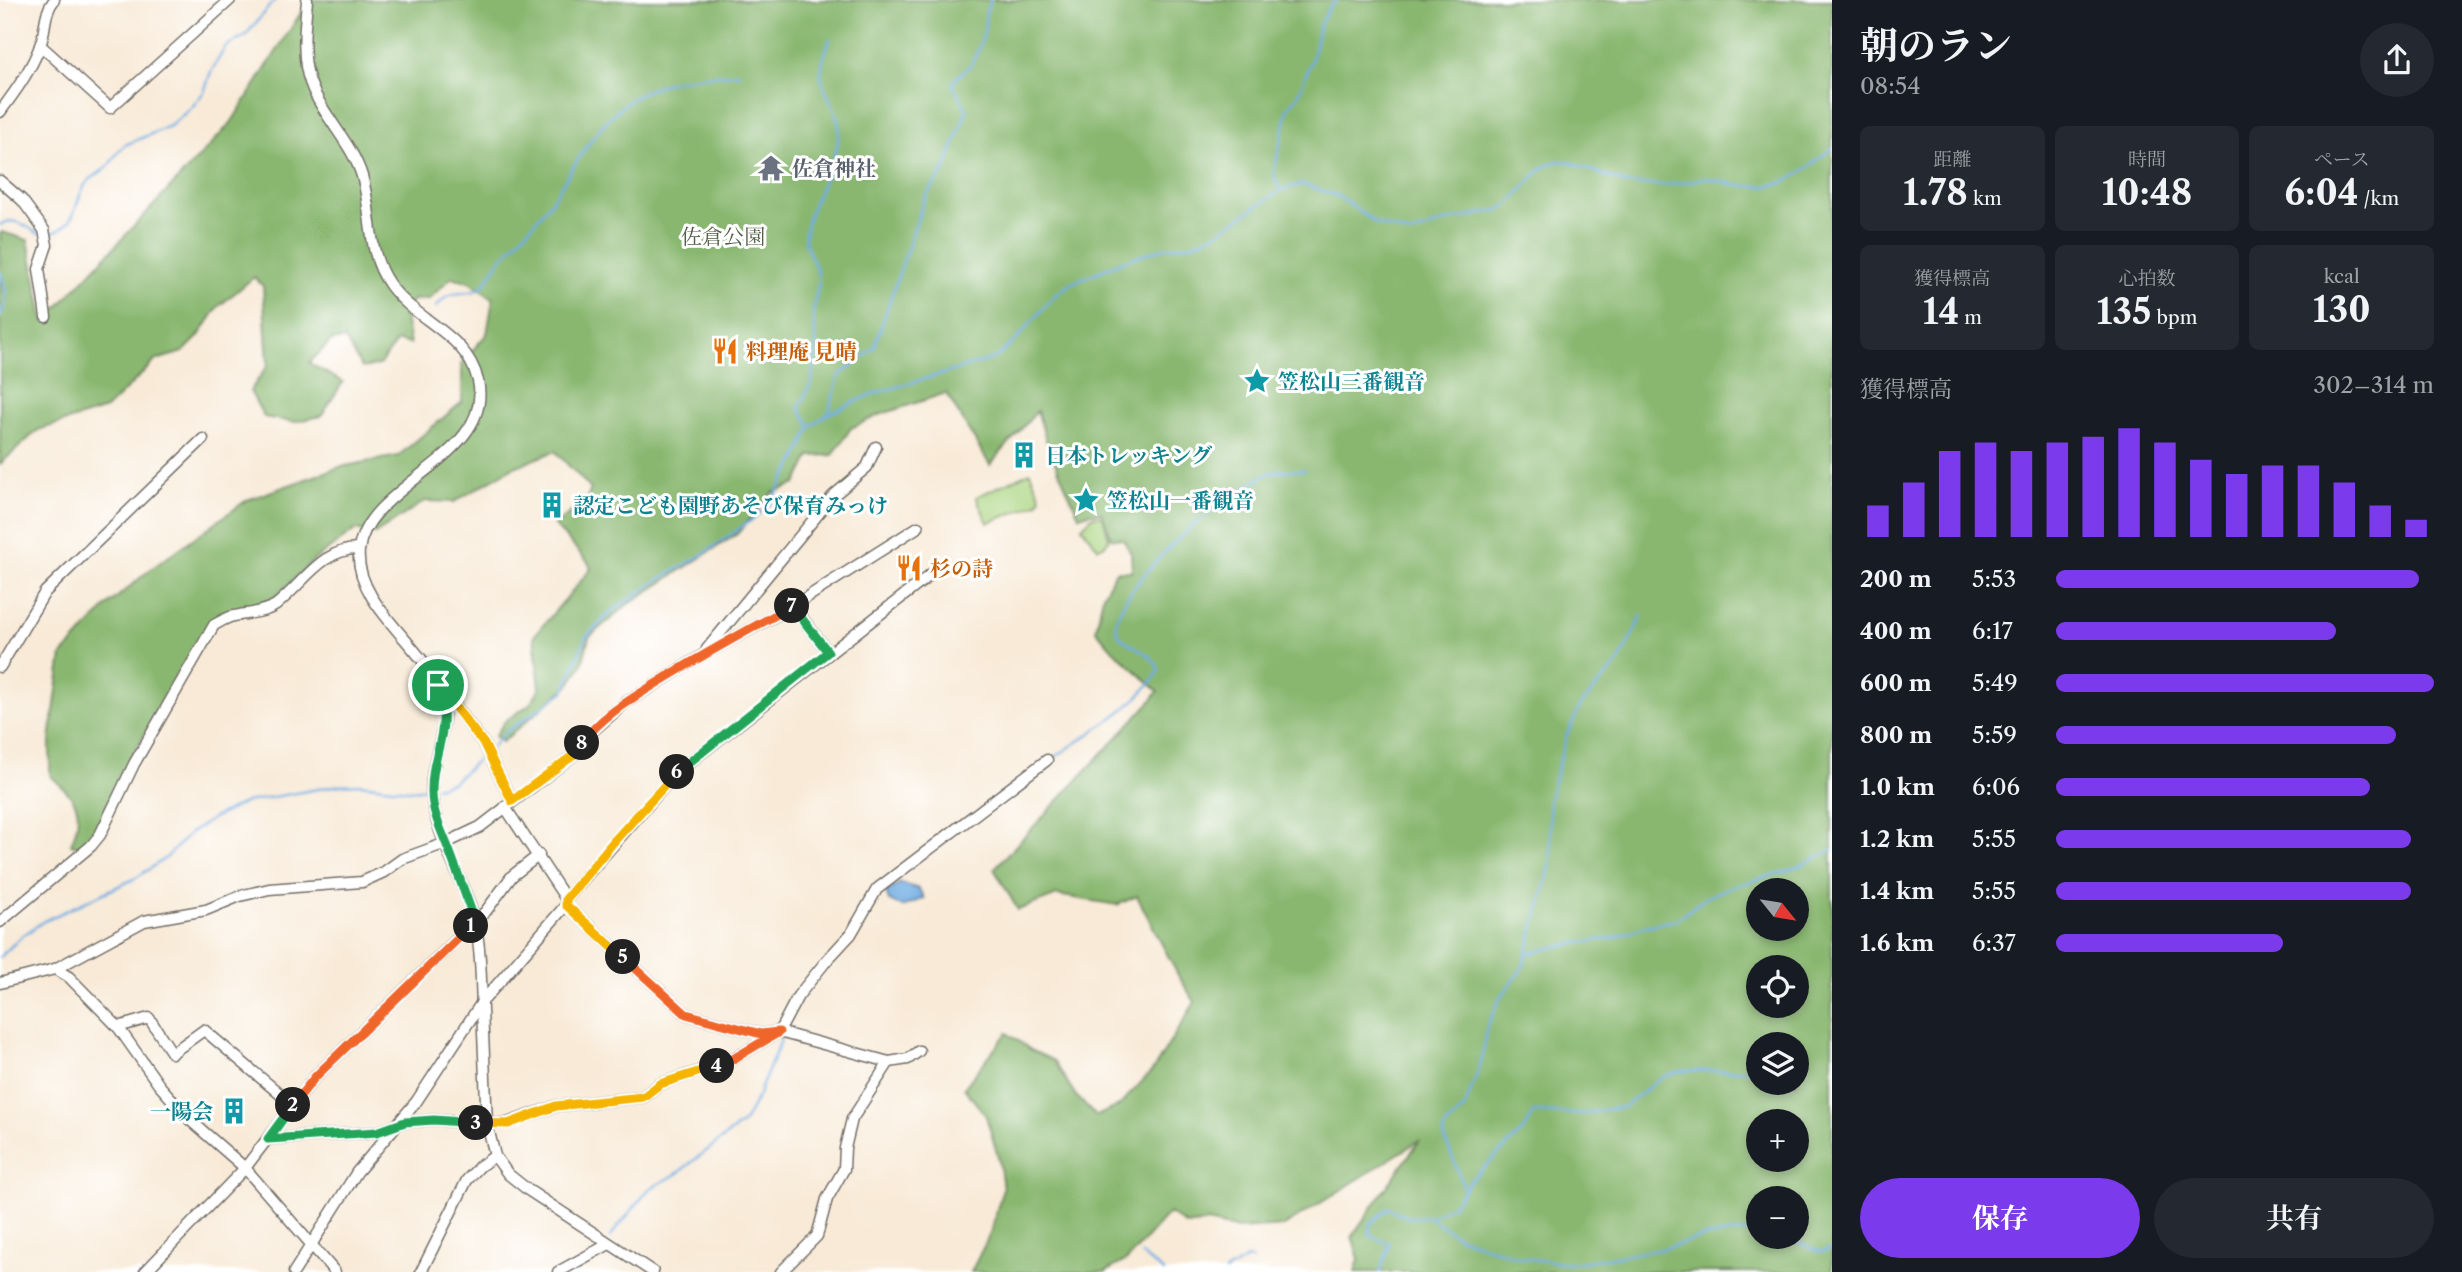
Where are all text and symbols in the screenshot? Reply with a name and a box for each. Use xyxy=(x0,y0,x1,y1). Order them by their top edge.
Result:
text: 朝のラン xyxy=(1860,22,2012,69)
button: share xyxy=(2360,23,2434,97)
text: 08:54 xyxy=(1860,72,1920,100)
text: 距離 xyxy=(1933,148,1971,171)
text: 時間 xyxy=(2128,148,2166,171)
text: ペース xyxy=(2314,148,2370,171)
temple icon: 佐倉神社 xyxy=(756,153,786,183)
place label: 佐倉神社 xyxy=(792,156,876,181)
text: 1.78 xyxy=(1903,171,1968,214)
text: 10:48 xyxy=(2102,171,2192,214)
text: 6:04 xyxy=(2284,171,2359,214)
text: km xyxy=(1968,187,2002,210)
text: /km xyxy=(2359,187,2399,210)
park label: 佐倉公園 xyxy=(681,224,765,249)
text: kcal xyxy=(2324,265,2360,288)
text: 獲得標高 xyxy=(1914,267,1990,290)
text: 心拍数 xyxy=(2118,267,2176,290)
text: 130 xyxy=(2313,288,2371,331)
text: 14 xyxy=(1923,290,1959,333)
text: 135 xyxy=(2097,290,2151,333)
text: m xyxy=(1959,306,1982,329)
text: bpm xyxy=(2151,306,2197,329)
restaurant icon: 料理庵 見晴 xyxy=(710,336,740,366)
place label: 料理庵 見晴 xyxy=(746,339,857,364)
place icon: 笠松山三番観音 xyxy=(1242,366,1272,396)
place label: 笠松山三番観音 xyxy=(1278,369,1425,394)
text: 302–314 m xyxy=(2313,371,2434,399)
text: 獲得標高 xyxy=(1860,375,1952,403)
building icon: 日本トレッキング xyxy=(1009,440,1039,470)
place label: 日本トレッキング xyxy=(1045,443,1212,468)
place icon: 笠松山一番観音 xyxy=(1071,485,1101,515)
place label: 笠松山一番観音 xyxy=(1107,488,1254,513)
building icon: 認定こども園野あそび保育みっけ xyxy=(537,490,567,520)
place label: 認定こども園野あそび保育みっけ xyxy=(573,493,888,518)
restaurant icon: 杉の詩 xyxy=(894,553,924,583)
place label: 杉の詩 xyxy=(930,556,993,581)
text: 200 m xyxy=(1860,565,1932,593)
text: 5:53 xyxy=(1972,565,2016,593)
pin: 7 xyxy=(774,588,810,624)
text: 7 xyxy=(787,594,796,617)
text: 400 m xyxy=(1860,617,1932,645)
text: 6:17 xyxy=(1972,617,2013,645)
pin xyxy=(408,655,468,715)
icon: arrive xyxy=(419,666,457,704)
text: 600 m xyxy=(1860,669,1932,697)
text: 5:49 xyxy=(1972,669,2018,697)
text: 800 m xyxy=(1860,721,1932,749)
text: 5:59 xyxy=(1972,721,2017,749)
pin: 8 xyxy=(564,726,600,760)
text: 8 xyxy=(576,731,587,754)
pin: 6 xyxy=(660,754,694,790)
text: 6 xyxy=(671,760,682,783)
text: 1.0 km xyxy=(1860,773,1935,801)
text: 6:06 xyxy=(1972,773,2020,801)
text: 1.2 km xyxy=(1860,825,1934,853)
text: 5:55 xyxy=(1972,825,2016,853)
text: 1.4 km xyxy=(1860,877,1934,905)
text: 5:55 xyxy=(1972,877,2016,905)
north arrow xyxy=(1746,878,1810,942)
map controls xyxy=(1746,878,1809,1249)
pin: 1 xyxy=(454,908,489,944)
text: 1 xyxy=(466,914,475,937)
text: 1.6 km xyxy=(1860,929,1934,957)
text: 6:37 xyxy=(1972,929,2016,957)
pin: 5 xyxy=(606,940,640,974)
text: 5 xyxy=(617,945,628,968)
button: locate xyxy=(1746,955,1809,1018)
button: layers xyxy=(1746,1032,1809,1095)
pin: 4 xyxy=(700,1048,734,1084)
text: 4 xyxy=(711,1054,722,1077)
pin: 2 xyxy=(276,1088,310,1122)
text: 2 xyxy=(287,1093,298,1116)
building icon: 一陽会 xyxy=(219,1096,249,1126)
place label: 一陽会 xyxy=(150,1099,213,1124)
pin: 3 xyxy=(458,1106,494,1140)
button: + xyxy=(1746,1109,1809,1172)
text: 3 xyxy=(470,1111,481,1134)
button: 保存 xyxy=(1860,1178,2140,1258)
button: 共有 xyxy=(2154,1178,2434,1258)
button: − xyxy=(1746,1186,1809,1249)

